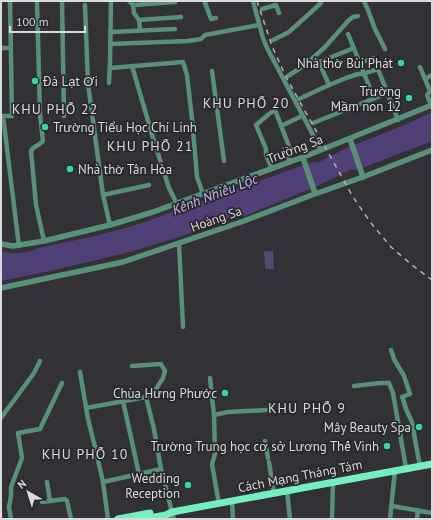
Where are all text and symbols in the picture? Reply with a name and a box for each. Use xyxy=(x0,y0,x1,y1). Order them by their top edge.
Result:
scale bar xyxy=(10,8,85,34)
text: 100 m xyxy=(16,14,49,29)
place label: Nhà thờ Bùi Phát xyxy=(297,55,394,72)
marker: Nhà thờ Bùi Phát xyxy=(396,58,406,68)
place label: Đà Lạt Ơi xyxy=(42,73,98,90)
marker: Đà Lạt Ơi xyxy=(30,76,40,86)
place label: Trường Mầm non 12 xyxy=(331,83,401,115)
marker: Trường Mầm non 12 xyxy=(404,93,414,103)
district label: KHU PHỐ 20 xyxy=(203,94,289,112)
district label: KHU PHỐ 22 xyxy=(12,100,98,118)
place label: Trường Tiểu Học Chí Linh xyxy=(53,119,197,136)
marker: Trường Tiểu Học Chí Linh xyxy=(40,122,50,132)
street label: Trường Sa xyxy=(265,131,325,167)
district label: KHU PHỐ 21 xyxy=(107,137,193,155)
place label: Nhà thờ Tân Hòa xyxy=(78,161,172,178)
marker: Nhà thờ Tân Hòa xyxy=(65,164,75,174)
water label: Kênh Nhiêu Lộc xyxy=(169,169,262,219)
street label: Hoàng Sa xyxy=(188,202,244,236)
place label: Chùa Hưng Phước xyxy=(113,385,217,402)
marker: Chùa Hưng Phước xyxy=(220,388,230,398)
district label: KHU PHỐ 9 xyxy=(268,399,346,417)
place label: Mây Beauty Spa xyxy=(324,419,411,436)
marker: Mây Beauty Spa xyxy=(414,422,424,432)
place label: Trường Trung học cơ sở Lương Thế Vinh xyxy=(151,438,379,455)
marker: Trường Trung học cơ sở Lương Thế Vinh xyxy=(382,441,392,451)
district label: KHU PHỐ 10 xyxy=(42,445,128,463)
street label: Cách Mạng Tháng Tám xyxy=(236,456,364,496)
place label: Wedding Reception xyxy=(125,470,180,502)
north arrow xyxy=(8,472,48,512)
text: N xyxy=(14,477,29,492)
marker: Wedding Reception xyxy=(183,480,193,490)

